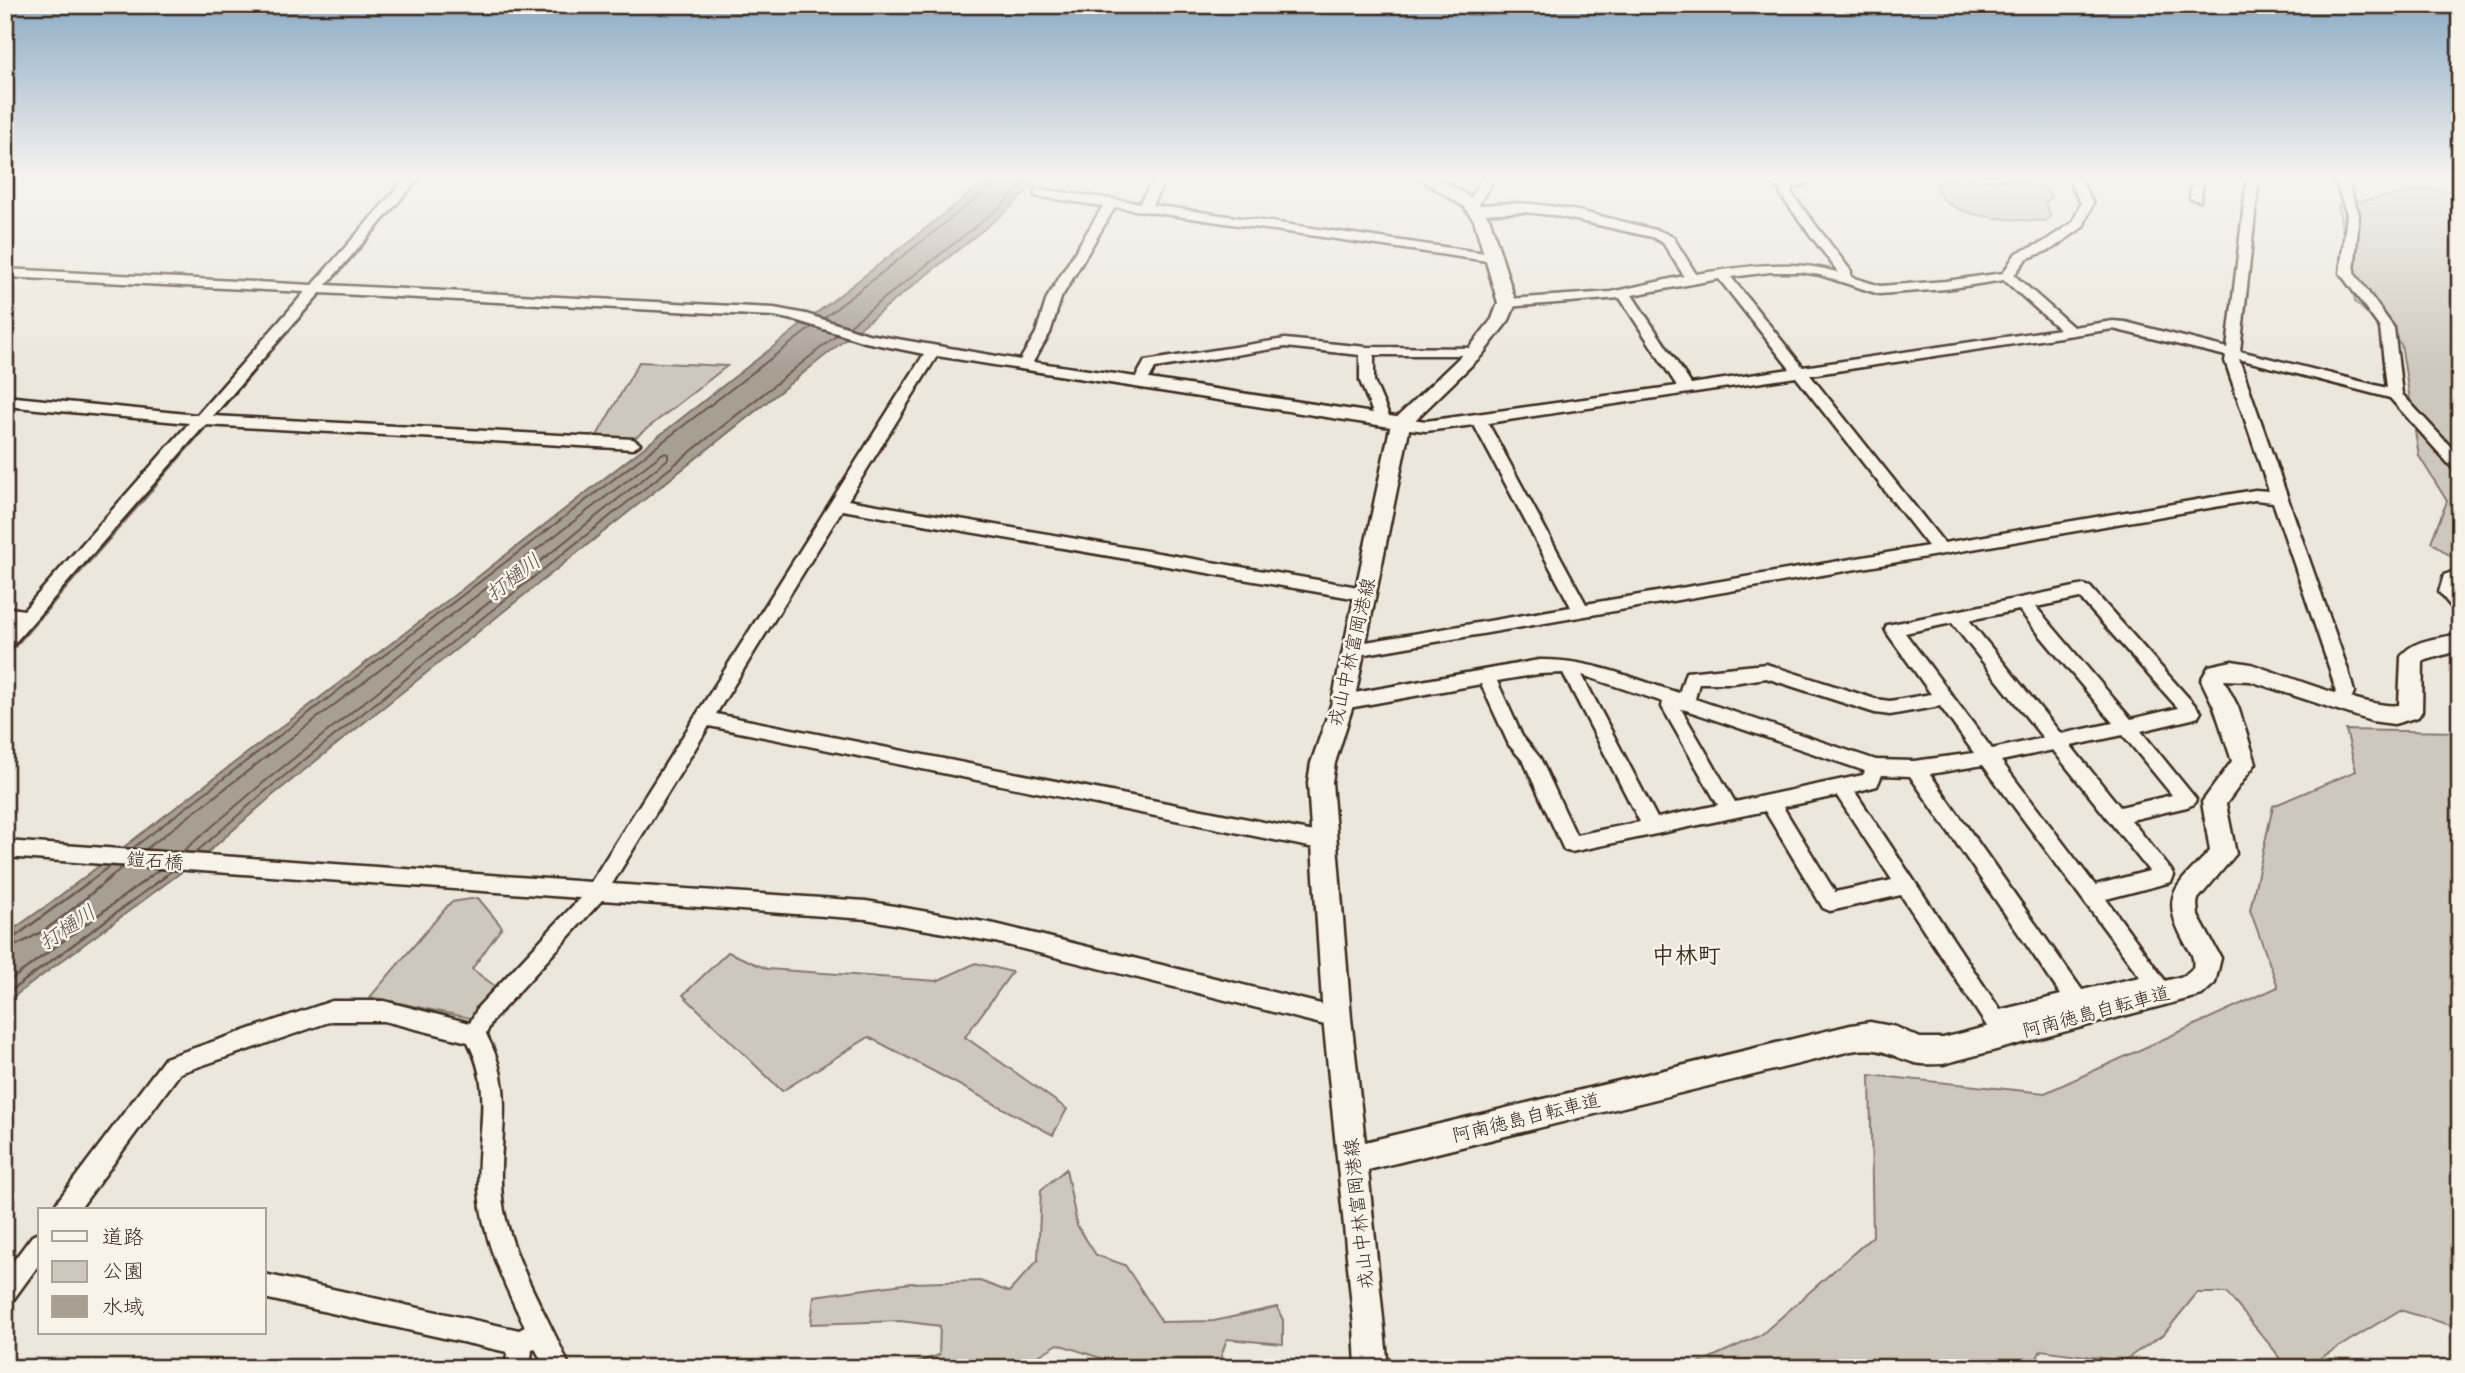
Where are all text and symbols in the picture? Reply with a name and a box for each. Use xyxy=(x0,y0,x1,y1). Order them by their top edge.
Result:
water label: 打樋川 xyxy=(479,546,547,608)
street label: 戎山中林富岡港線 xyxy=(1321,575,1381,729)
street label: 鎧石橋 xyxy=(126,845,184,875)
water label: 打樋川 xyxy=(33,897,101,957)
district label: 中林町 xyxy=(1652,939,1721,970)
street label: 阿南徳島自転車道 xyxy=(2019,979,2173,1043)
street label: 阿南徳島自転車道 xyxy=(1449,1086,1603,1148)
street label: 戎山中林富岡港線 xyxy=(1337,1137,1379,1291)
legend xyxy=(38,1208,266,1334)
text: 道路 xyxy=(102,1222,144,1251)
text: 公園 xyxy=(102,1256,144,1285)
text: 水域 xyxy=(102,1292,144,1321)

